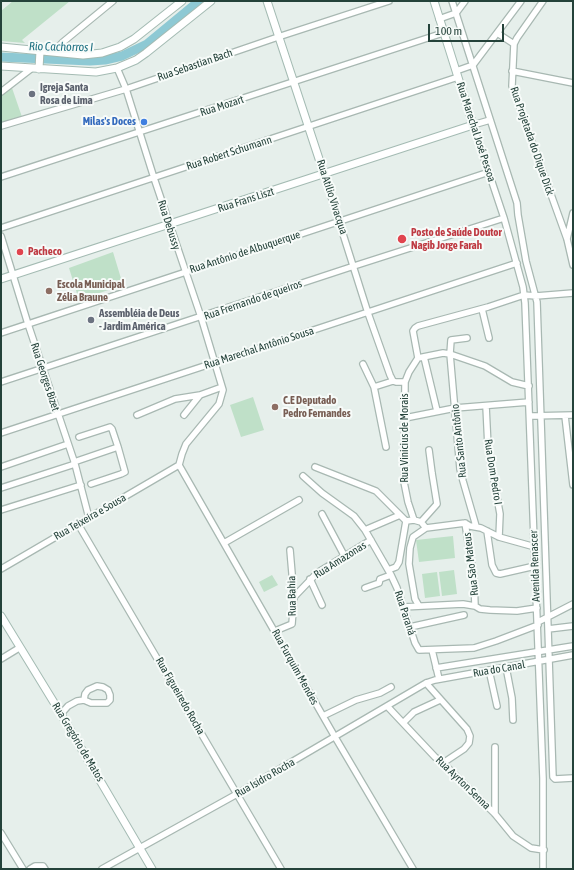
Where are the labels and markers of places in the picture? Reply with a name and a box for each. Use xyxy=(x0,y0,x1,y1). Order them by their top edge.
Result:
place label: Igreja Santa Rosa de Lima xyxy=(40,81,93,107)
marker: Igreja Santa Rosa de Lima xyxy=(27,89,37,99)
place label: Milas's Doces xyxy=(83,115,136,129)
marker: Milas's Doces xyxy=(139,117,149,127)
place label: Posto de Saúde Doutor Nagib Jorge Farah xyxy=(411,226,502,252)
marker: Posto de Saúde Doutor Nagib Jorge Farah xyxy=(396,233,408,245)
place label: Pacheco xyxy=(28,245,62,259)
marker: Pacheco xyxy=(15,247,25,257)
place label: Escola Municipal Zélia Braune xyxy=(57,278,125,304)
marker: Escola Municipal Zélia Braune xyxy=(44,286,54,296)
place label: Assembléia de Deus - Jardim América xyxy=(99,307,179,333)
marker: Assembléia de Deus - Jardim América xyxy=(86,315,96,325)
place label: C.E Deputado Pedro Fernandes xyxy=(283,394,351,420)
marker: C.E Deputado Pedro Fernandes xyxy=(270,402,280,412)

